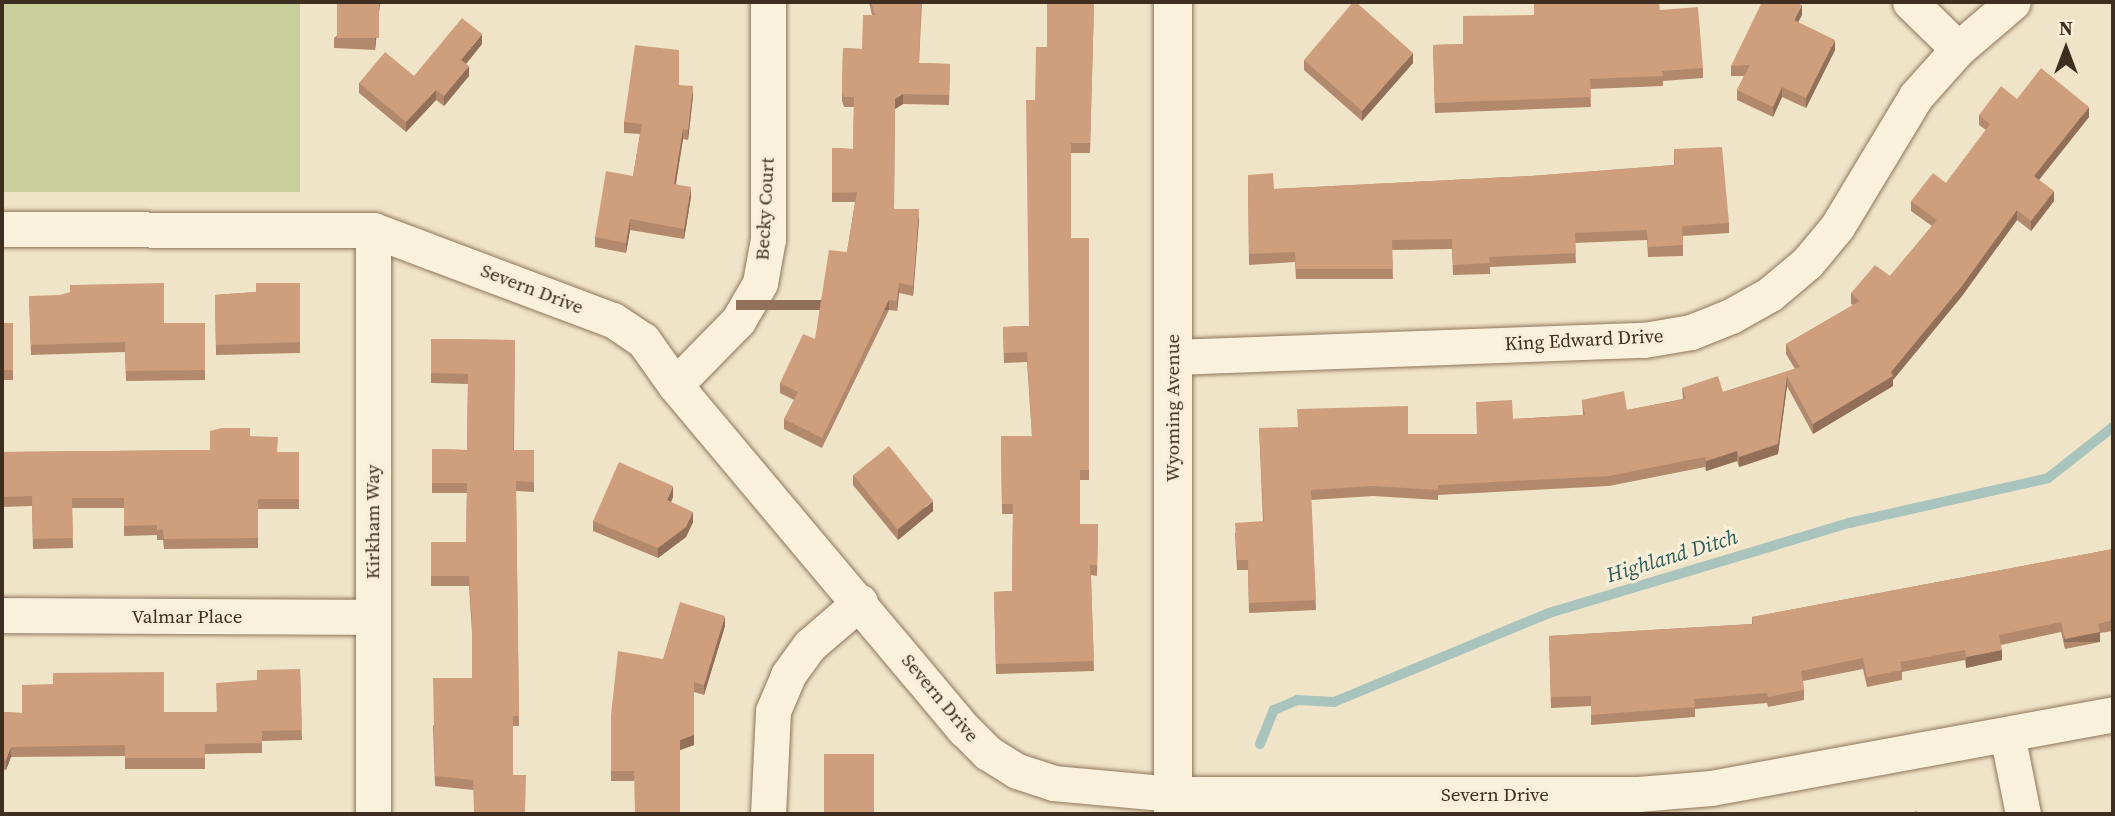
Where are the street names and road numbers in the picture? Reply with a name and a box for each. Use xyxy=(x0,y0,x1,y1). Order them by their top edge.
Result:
street label: Becky Court xyxy=(751,157,779,261)
street label: Severn Drive xyxy=(478,259,586,319)
street label: King Edward Drive xyxy=(1504,324,1664,356)
street label: Wyoming Avenue xyxy=(1162,334,1184,482)
street label: Kirkham Way xyxy=(362,464,384,580)
street label: Valmar Place xyxy=(131,606,243,628)
street label: Severn Drive xyxy=(897,649,983,747)
street label: Severn Drive xyxy=(1441,784,1549,806)

